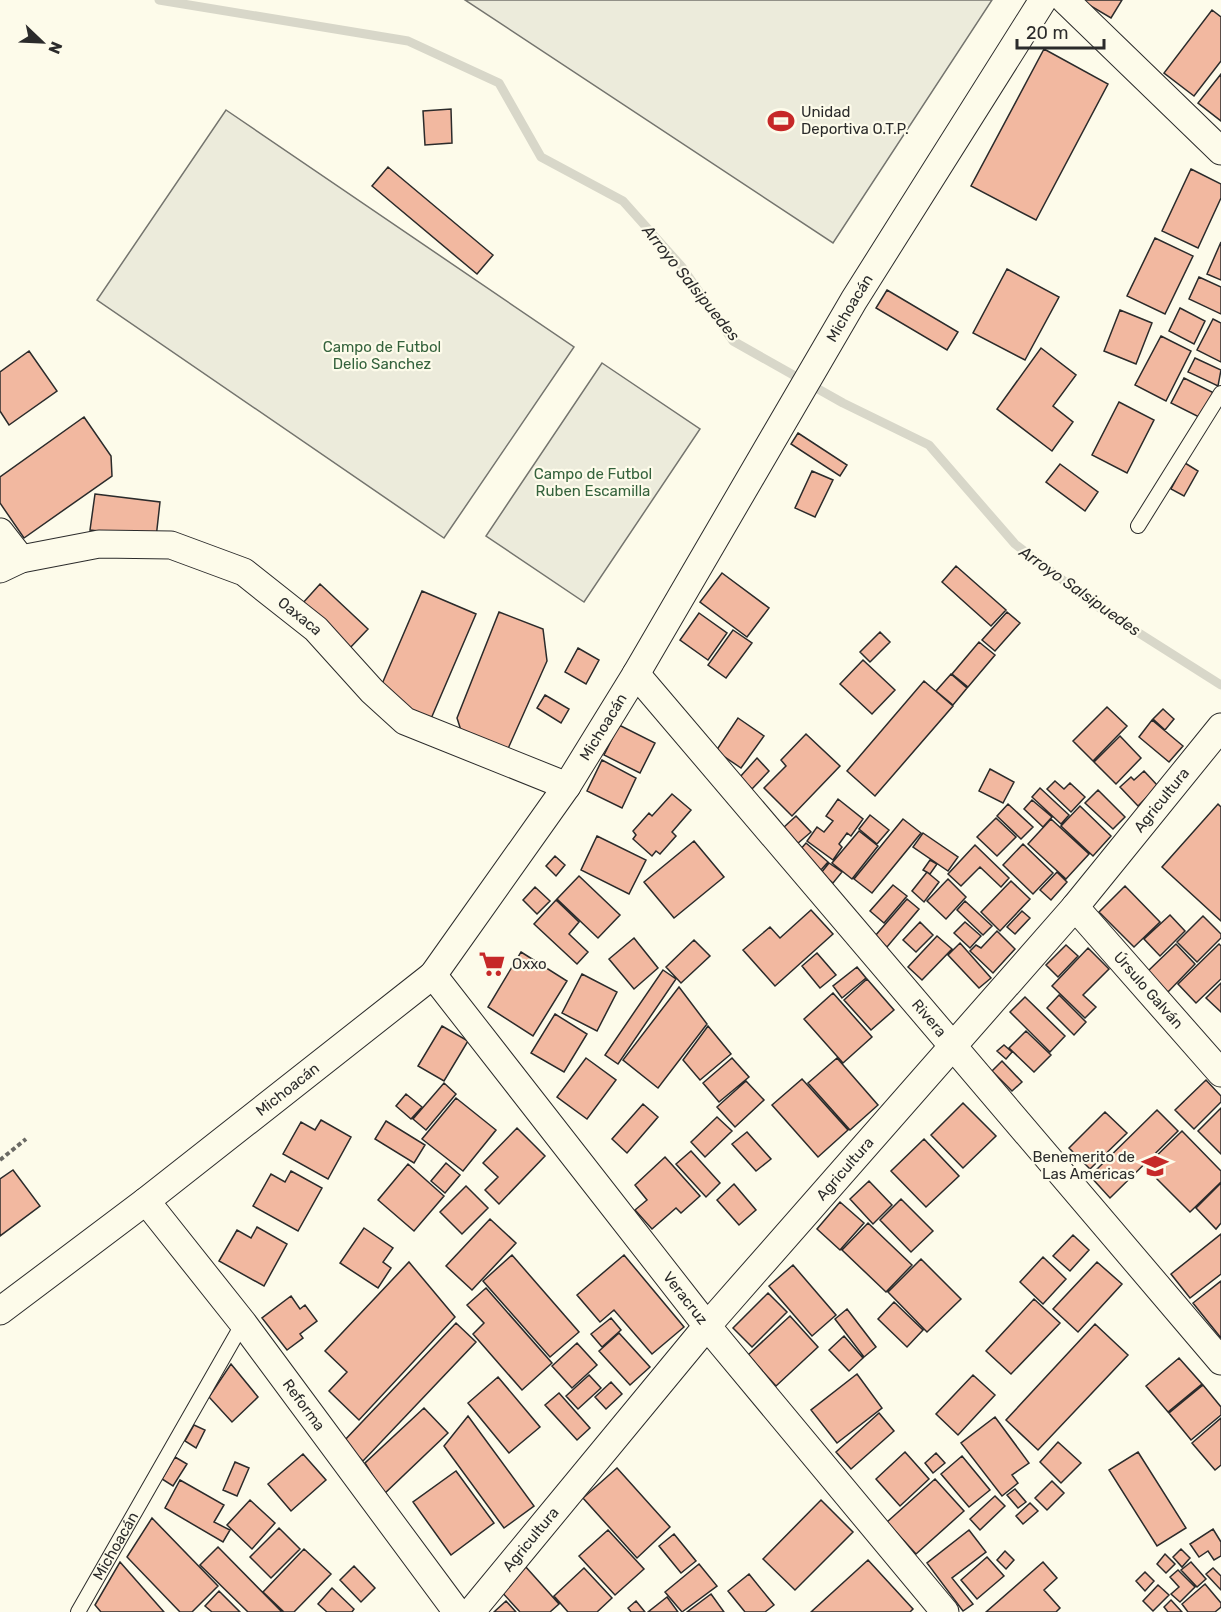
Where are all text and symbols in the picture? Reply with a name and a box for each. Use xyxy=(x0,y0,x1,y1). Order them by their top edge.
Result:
north arrow xyxy=(12,12,72,72)
scale bar xyxy=(1017,12,1104,50)
text: 20 m xyxy=(1026,22,1068,44)
text: N xyxy=(44,39,66,57)
place label: Unidad Deportiva O.T.P. xyxy=(801,103,909,138)
sports icon: Unidad Deportiva O.T.P. xyxy=(766,106,796,136)
water label: Arroyo Salsipuedes xyxy=(638,221,743,345)
street label: Michoacán xyxy=(823,271,877,345)
park label: Campo de Futbol Delio Sanchez xyxy=(323,338,441,373)
park label: Campo de Futbol Ruben Escamilla xyxy=(534,465,652,500)
water label: Arroyo Salsipuedes xyxy=(1015,542,1144,640)
street label: Oaxaca xyxy=(274,593,326,639)
street label: Michoacán xyxy=(576,690,631,764)
street label: Agricultura xyxy=(1130,764,1193,836)
street label: Úrsulo Galván xyxy=(1110,948,1187,1032)
supermarket icon: Oxxo xyxy=(477,949,507,979)
place label: Oxxo xyxy=(512,955,547,973)
street label: Rivera xyxy=(908,996,950,1041)
street label: Michoacán xyxy=(252,1059,323,1120)
street label: Agricultura xyxy=(813,1134,878,1204)
place label: Benemerito de Las Americas xyxy=(1033,1148,1135,1183)
school or university icon: Benemerito de Las Americas xyxy=(1140,1151,1170,1181)
street label: Veracruz xyxy=(659,1268,712,1328)
street label: Reforma xyxy=(279,1376,329,1434)
street label: Agricultura xyxy=(499,1504,563,1575)
street label: Michoacán xyxy=(89,1509,142,1583)

